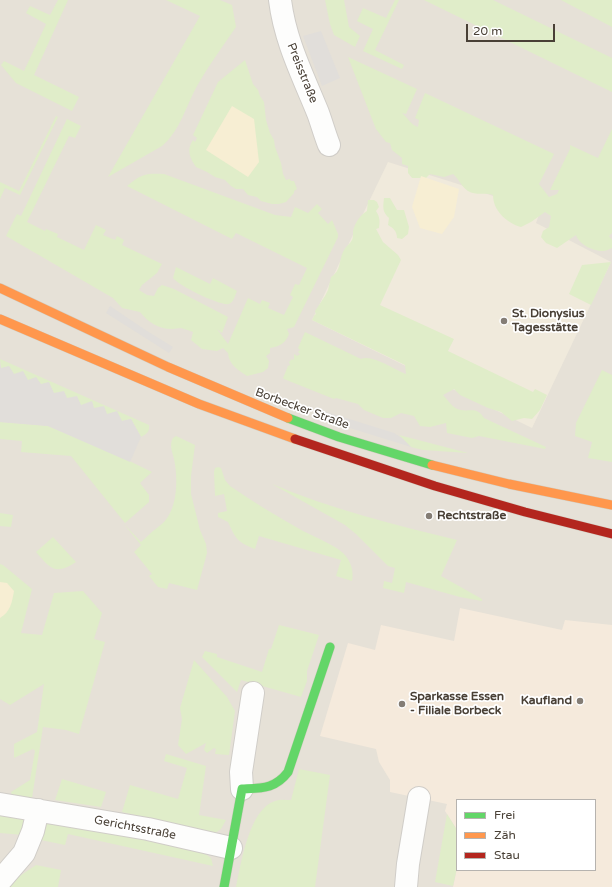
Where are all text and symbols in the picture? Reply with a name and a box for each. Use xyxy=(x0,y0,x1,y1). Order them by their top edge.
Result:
scale bar xyxy=(468,16,557,42)
text: 20 m xyxy=(473,24,502,38)
street label: Preisstraße xyxy=(283,41,321,105)
place label: St. Dionysius Tagesstätte xyxy=(512,307,585,335)
marker: St. Dionysius Tagesstätte xyxy=(499,316,509,326)
street label: Borbecker Straße xyxy=(253,385,351,433)
place label: Rechtstraße xyxy=(437,509,506,523)
marker: Rechtstraße xyxy=(424,511,434,521)
place label: Sparkasse Essen - Filiale Borbeck xyxy=(410,690,504,718)
place label: Kaufland xyxy=(521,694,572,708)
marker: Kaufland xyxy=(575,696,585,706)
marker: Sparkasse Essen - Filiale Borbeck xyxy=(397,699,407,709)
legend xyxy=(456,799,596,871)
text: Frei xyxy=(494,808,515,822)
street label: Gerichtsstraße xyxy=(93,813,177,843)
text: Zäh xyxy=(494,828,516,842)
text: Stau xyxy=(494,848,520,862)

